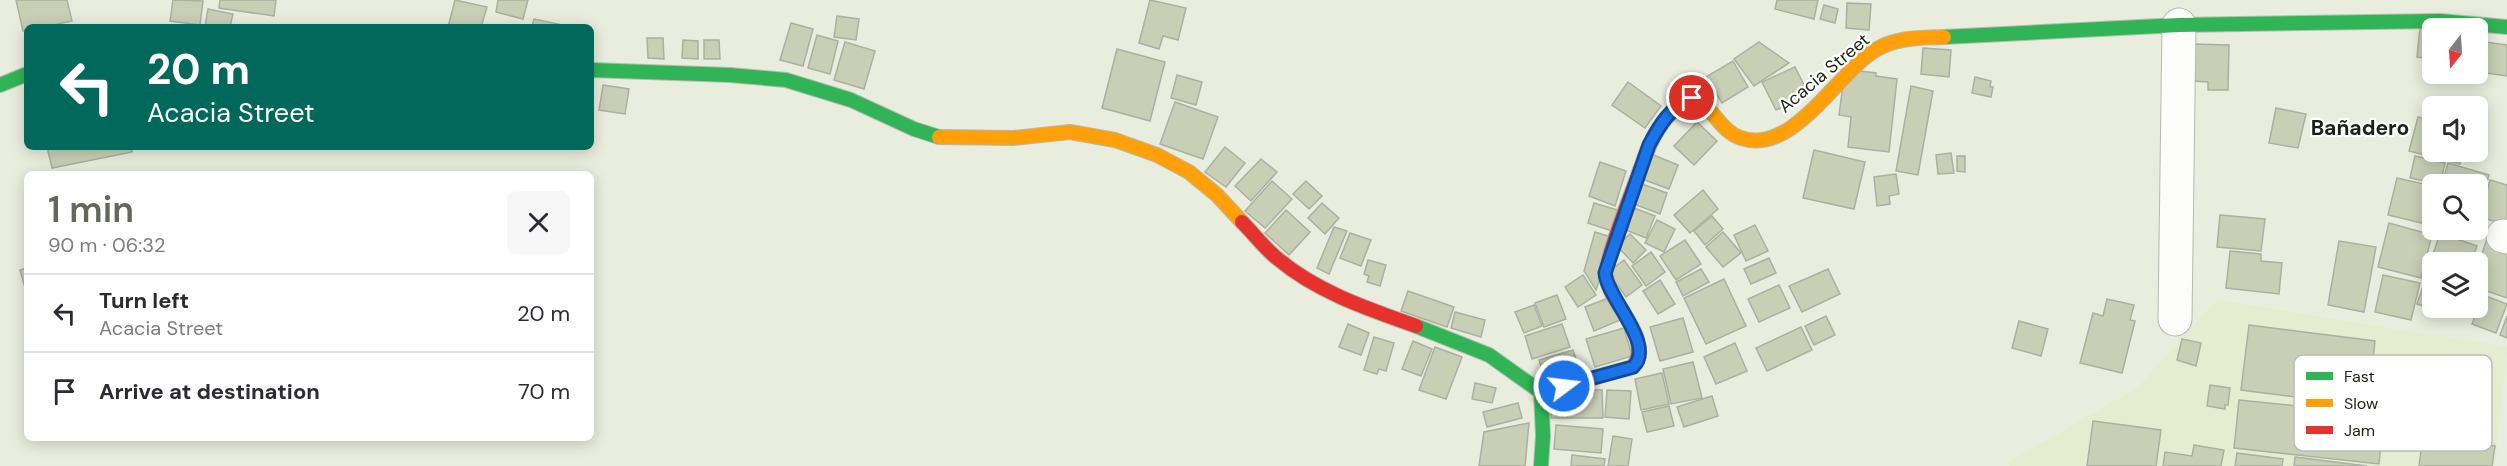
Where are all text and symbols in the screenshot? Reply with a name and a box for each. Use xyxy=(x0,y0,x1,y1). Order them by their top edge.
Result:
north arrow xyxy=(2422,18,2488,84)
map controls xyxy=(2422,18,2488,318)
street label: Acacia Street xyxy=(1773,28,1875,118)
text: 20 m xyxy=(147,42,250,97)
icon: left xyxy=(48,48,126,126)
pin xyxy=(1666,72,1717,123)
icon: arrive xyxy=(1675,81,1708,114)
text: Acacia Street xyxy=(147,95,315,130)
button: sound xyxy=(2422,96,2488,162)
district label: Bañadero xyxy=(2311,114,2409,142)
button: search xyxy=(2422,174,2488,240)
text: 1 min xyxy=(48,186,134,233)
button: close xyxy=(507,191,570,254)
text: 90 m · 06:32 xyxy=(48,232,166,258)
button: layers xyxy=(2422,252,2488,318)
text: Turn left xyxy=(99,286,189,315)
icon: left xyxy=(48,297,81,330)
text: 20 m xyxy=(517,299,570,328)
text: Acacia Street xyxy=(99,315,223,341)
position arrow xyxy=(1532,354,1596,418)
legend xyxy=(2294,355,2492,451)
text: Fast xyxy=(2344,366,2375,387)
icon: arrive xyxy=(48,375,81,408)
text: Arrive at destination xyxy=(99,377,320,406)
text: 70 m xyxy=(518,377,570,406)
text: Slow xyxy=(2344,393,2378,414)
text: Jam xyxy=(2344,420,2375,441)

